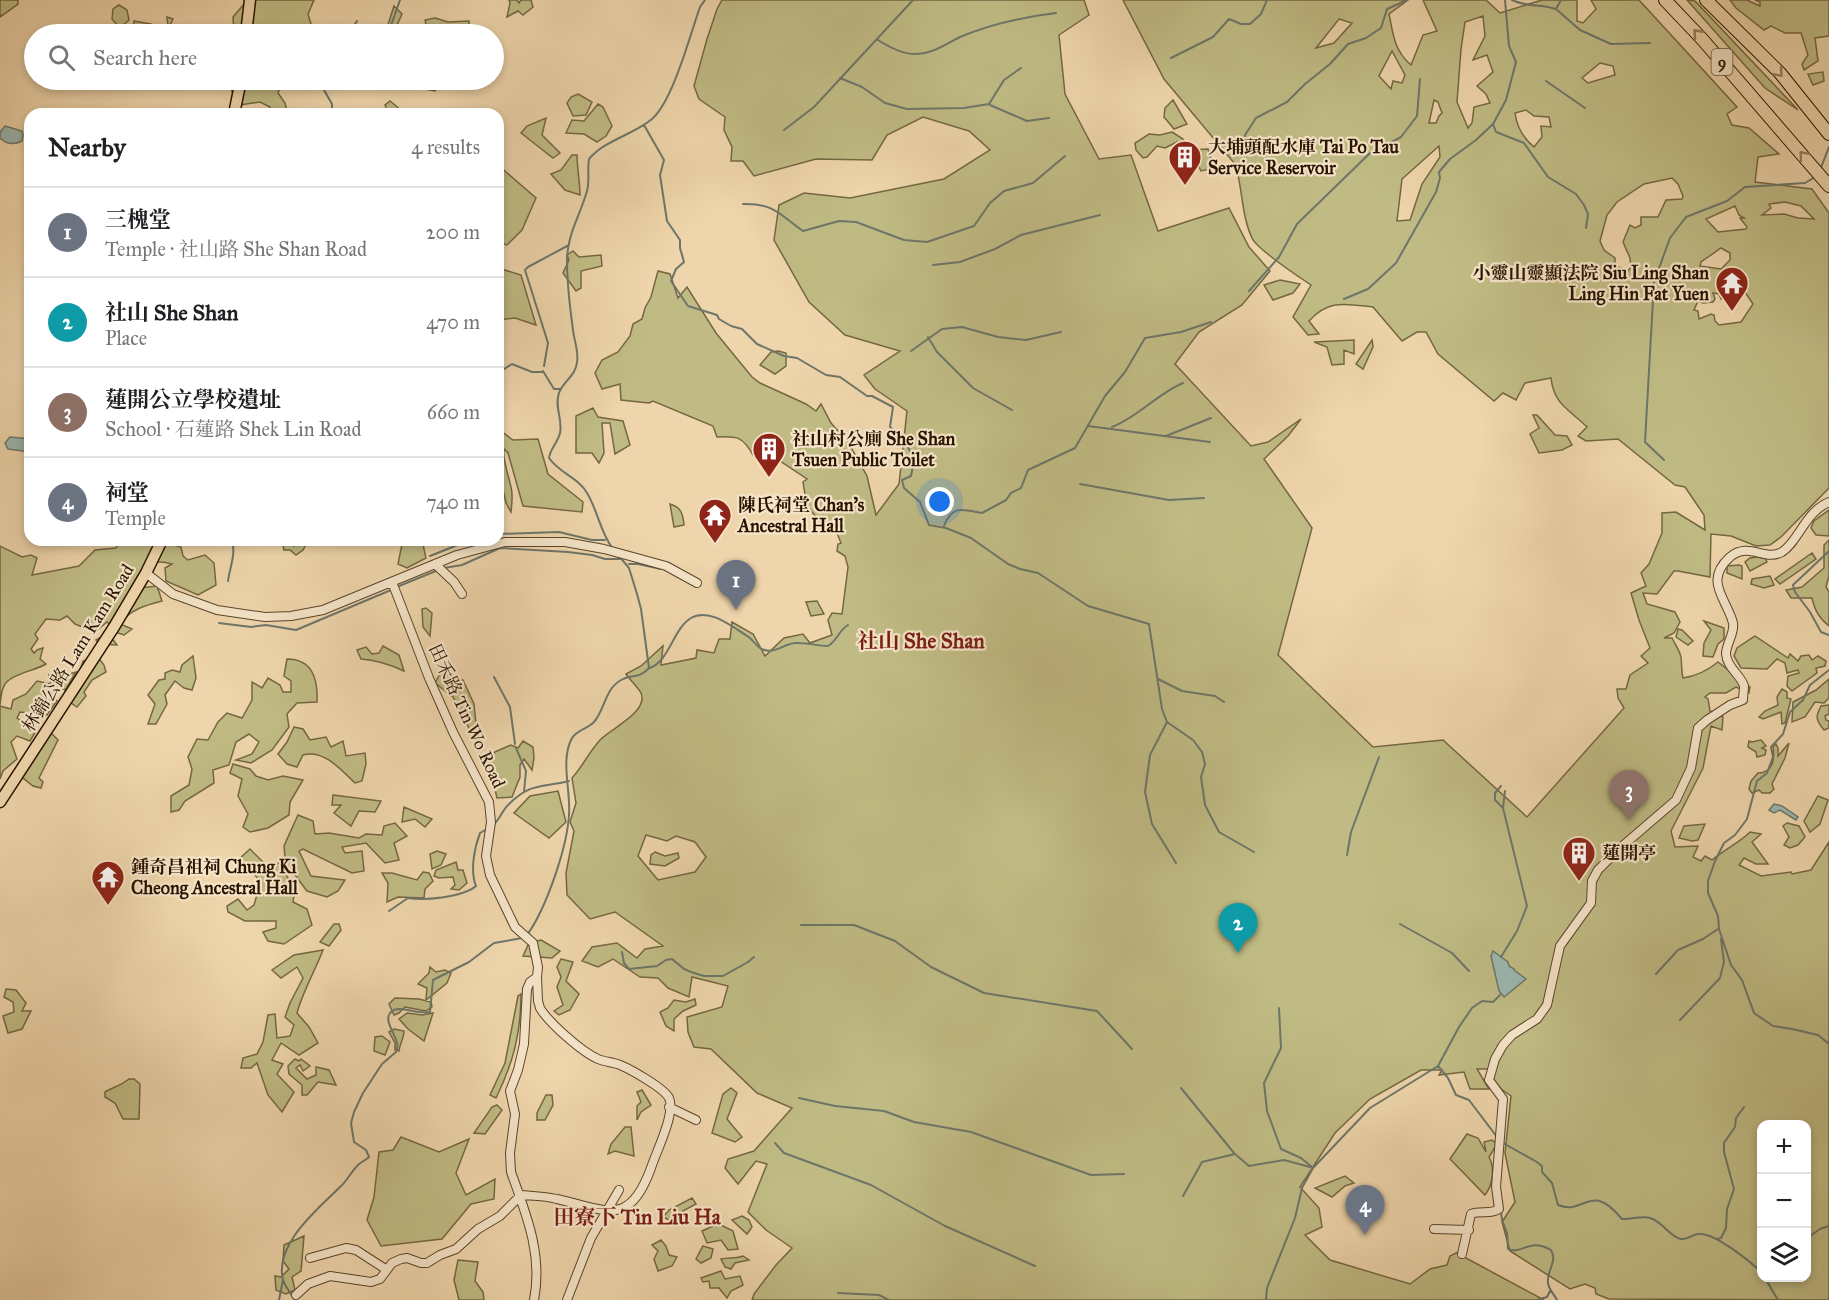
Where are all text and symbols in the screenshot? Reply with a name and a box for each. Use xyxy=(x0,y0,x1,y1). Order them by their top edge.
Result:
search box xyxy=(24,24,504,90)
one-way arrow xyxy=(1693,29,1704,40)
icon: search xyxy=(45,41,78,74)
text: Search here xyxy=(93,44,197,71)
road number: 9 xyxy=(1712,49,1732,75)
one-way arrow xyxy=(1772,66,1783,77)
text: Nearby xyxy=(48,131,126,163)
text: 4 results xyxy=(411,135,480,159)
place label: 大埔頭配水庫 Tai Po Tau Service Reservoir xyxy=(1208,136,1399,179)
building icon: 大埔頭配水庫 Tai Po Tau Service Reservoir xyxy=(1167,139,1203,186)
one-way arrow xyxy=(1799,151,1810,162)
text: 三槐堂 xyxy=(105,206,171,233)
text: 1 xyxy=(64,220,71,244)
text: 200 m xyxy=(426,220,480,244)
text: Temple · 社山路 She Shan Road xyxy=(105,237,367,261)
place label: 小靈山靈顯法院 Siu Ling Shan Ling Hin Fat Yuen xyxy=(1473,262,1709,306)
temple icon: 小靈山靈顯法院 Siu Ling Shan Ling Hin Fat Yuen xyxy=(1714,265,1750,312)
text: 社山 She Shan xyxy=(105,299,239,326)
text: 2 xyxy=(63,310,72,334)
text: 470 m xyxy=(426,310,480,334)
text: Place xyxy=(105,326,147,350)
text: 蓮開公立學校遺址 xyxy=(105,386,281,413)
text: 3 xyxy=(64,400,72,424)
text: 660 m xyxy=(427,400,480,424)
text: School · 石蓮路 Shek Lin Road xyxy=(105,417,361,441)
place label: 社山村公廁 She Shan Tsuen Public Toilet xyxy=(791,428,956,471)
building icon: 社山村公廁 She Shan Tsuen Public Toilet xyxy=(751,431,787,478)
text: 祠堂 xyxy=(105,479,149,506)
your location xyxy=(925,487,954,516)
text: 4 xyxy=(62,490,73,514)
text: 740 m xyxy=(426,490,480,514)
place label: 陳氏祠堂 Chan's Ancestral Hall xyxy=(737,494,865,537)
temple icon: 陳氏祠堂 Chan's Ancestral Hall xyxy=(697,497,733,544)
text: Temple xyxy=(105,506,166,530)
street label: 林錦公路 Lam Kam Road xyxy=(17,560,139,736)
pin: 1 xyxy=(716,560,756,610)
district label: 社山 She Shan xyxy=(857,628,985,654)
street label: 田禾路 Tin Wo Road xyxy=(424,640,510,792)
pin: 3 xyxy=(1610,770,1648,820)
building icon: 蓮開亭 xyxy=(1561,835,1597,882)
place label: 蓮開亭 xyxy=(1602,842,1656,864)
place label: 鍾奇昌祖祠 Chung Ki Cheong Ancestral Hall xyxy=(131,856,299,900)
temple icon: 鍾奇昌祖祠 Chung Ki Cheong Ancestral Hall xyxy=(90,859,126,906)
pin: 2 xyxy=(1218,904,1258,953)
map controls xyxy=(1757,1120,1811,1282)
button: + xyxy=(1757,1120,1811,1174)
button: − xyxy=(1757,1174,1811,1228)
pin: 4 xyxy=(1346,1186,1384,1235)
district label: 田寮下 Tin Liu Ha xyxy=(553,1204,722,1230)
button: layers xyxy=(1757,1228,1811,1282)

